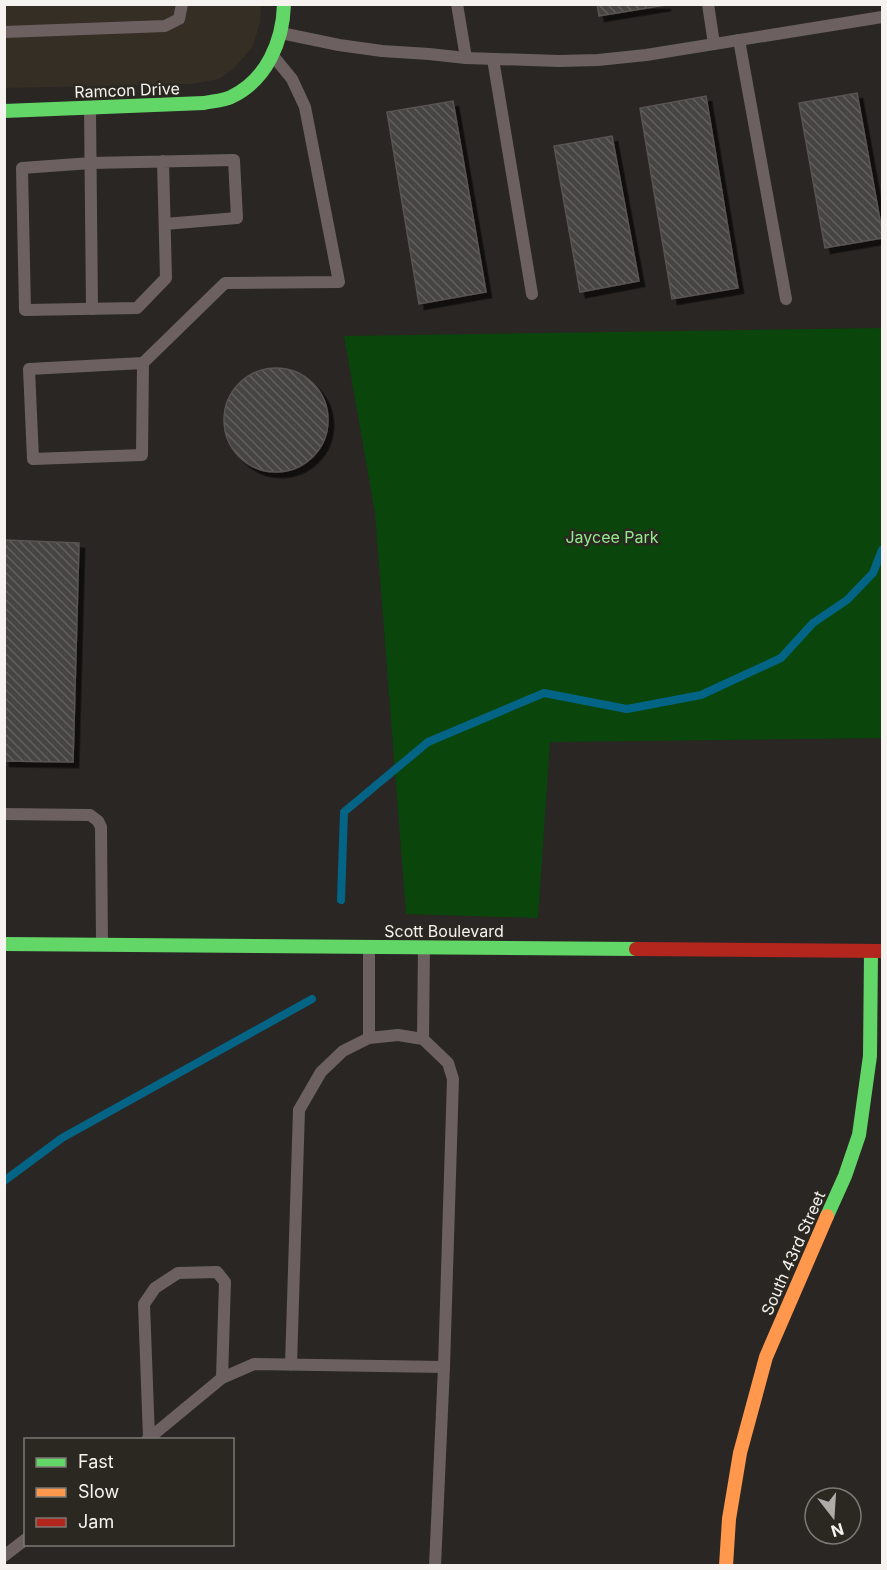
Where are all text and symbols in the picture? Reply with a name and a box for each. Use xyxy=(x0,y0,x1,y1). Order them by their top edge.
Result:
street label: Ramcon Drive xyxy=(74,78,180,102)
park label: Jaycee Park xyxy=(565,527,659,547)
street label: Scott Boulevard xyxy=(384,921,504,941)
street label: South 43rd Street xyxy=(757,1188,829,1318)
legend xyxy=(24,1438,234,1546)
text: Fast xyxy=(78,1451,114,1472)
text: Slow xyxy=(78,1481,119,1502)
north arrow xyxy=(803,1486,863,1546)
text: Jam xyxy=(78,1511,114,1532)
text: N xyxy=(829,1519,846,1542)

